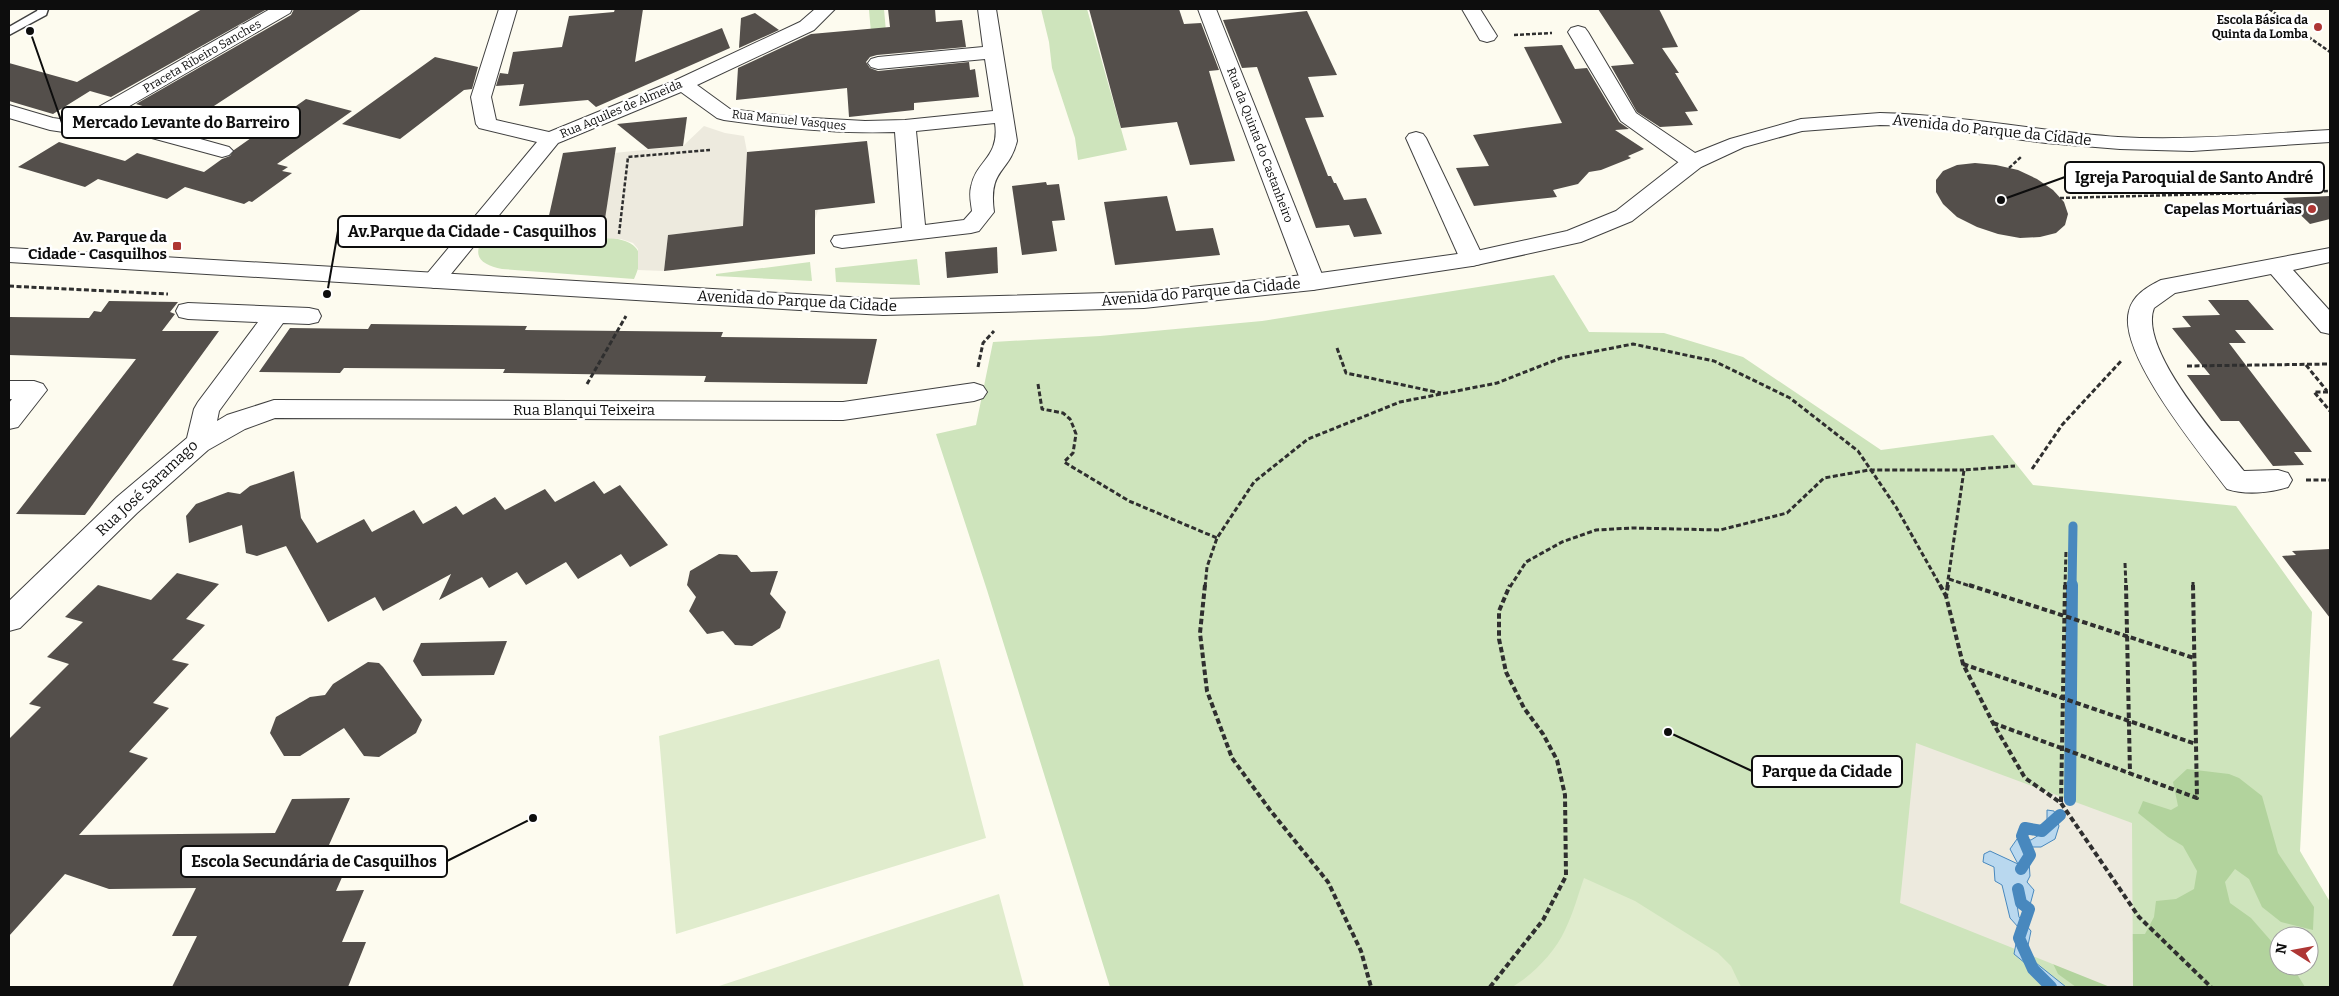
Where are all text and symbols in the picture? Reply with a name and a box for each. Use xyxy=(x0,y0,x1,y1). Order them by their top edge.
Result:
place label: Escola Básica da Quinta da Lomba xyxy=(2212,13,2308,41)
street label: Praceta Ribeiro Sanches xyxy=(141,16,264,95)
marker: Escola Básica da Quinta da Lomba xyxy=(2312,21,2324,33)
street label: Rua da Quinta do Castanheiro xyxy=(1224,66,1296,225)
street label: Rua Aquiles de Almeida xyxy=(558,77,685,141)
callout: Mercado Levante do Barreiro xyxy=(62,107,300,138)
street label: Rua Manuel Vasques xyxy=(731,107,847,133)
street label: Avenida do Parque da Cidade xyxy=(1892,111,2092,149)
text: Mercado Levante do Barreiro xyxy=(72,113,290,132)
callout: Igreja Paroquial de Santo André xyxy=(2065,162,2324,193)
text: Igreja Paroquial de Santo André xyxy=(2075,168,2314,187)
place label: Capelas Mortuárias xyxy=(2164,200,2302,218)
marker: Capelas Mortuárias xyxy=(2306,203,2318,215)
callout: Av.Parque da Cidade - Casquilhos xyxy=(338,216,606,247)
text: Av.Parque da Cidade - Casquilhos xyxy=(348,222,596,241)
place label: Av. Parque da Cidade - Casquilhos xyxy=(28,228,168,263)
marker: Av. Parque da Cidade - Casquilhos xyxy=(171,240,183,252)
street label: Avenida do Parque da Cidade xyxy=(1101,274,1301,310)
street label: Avenida do Parque da Cidade xyxy=(697,287,897,315)
street label: Rua Blanqui Teixeira xyxy=(513,401,655,419)
street label: Rua José Saramago xyxy=(92,436,202,540)
callout: Parque da Cidade xyxy=(1752,756,1902,787)
text: Parque da Cidade xyxy=(1762,762,1892,781)
callout: Escola Secundária de Casquilhos xyxy=(181,846,447,877)
text: Escola Secundária de Casquilhos xyxy=(191,852,437,871)
north arrow xyxy=(2269,926,2319,976)
text: N xyxy=(2272,942,2291,956)

